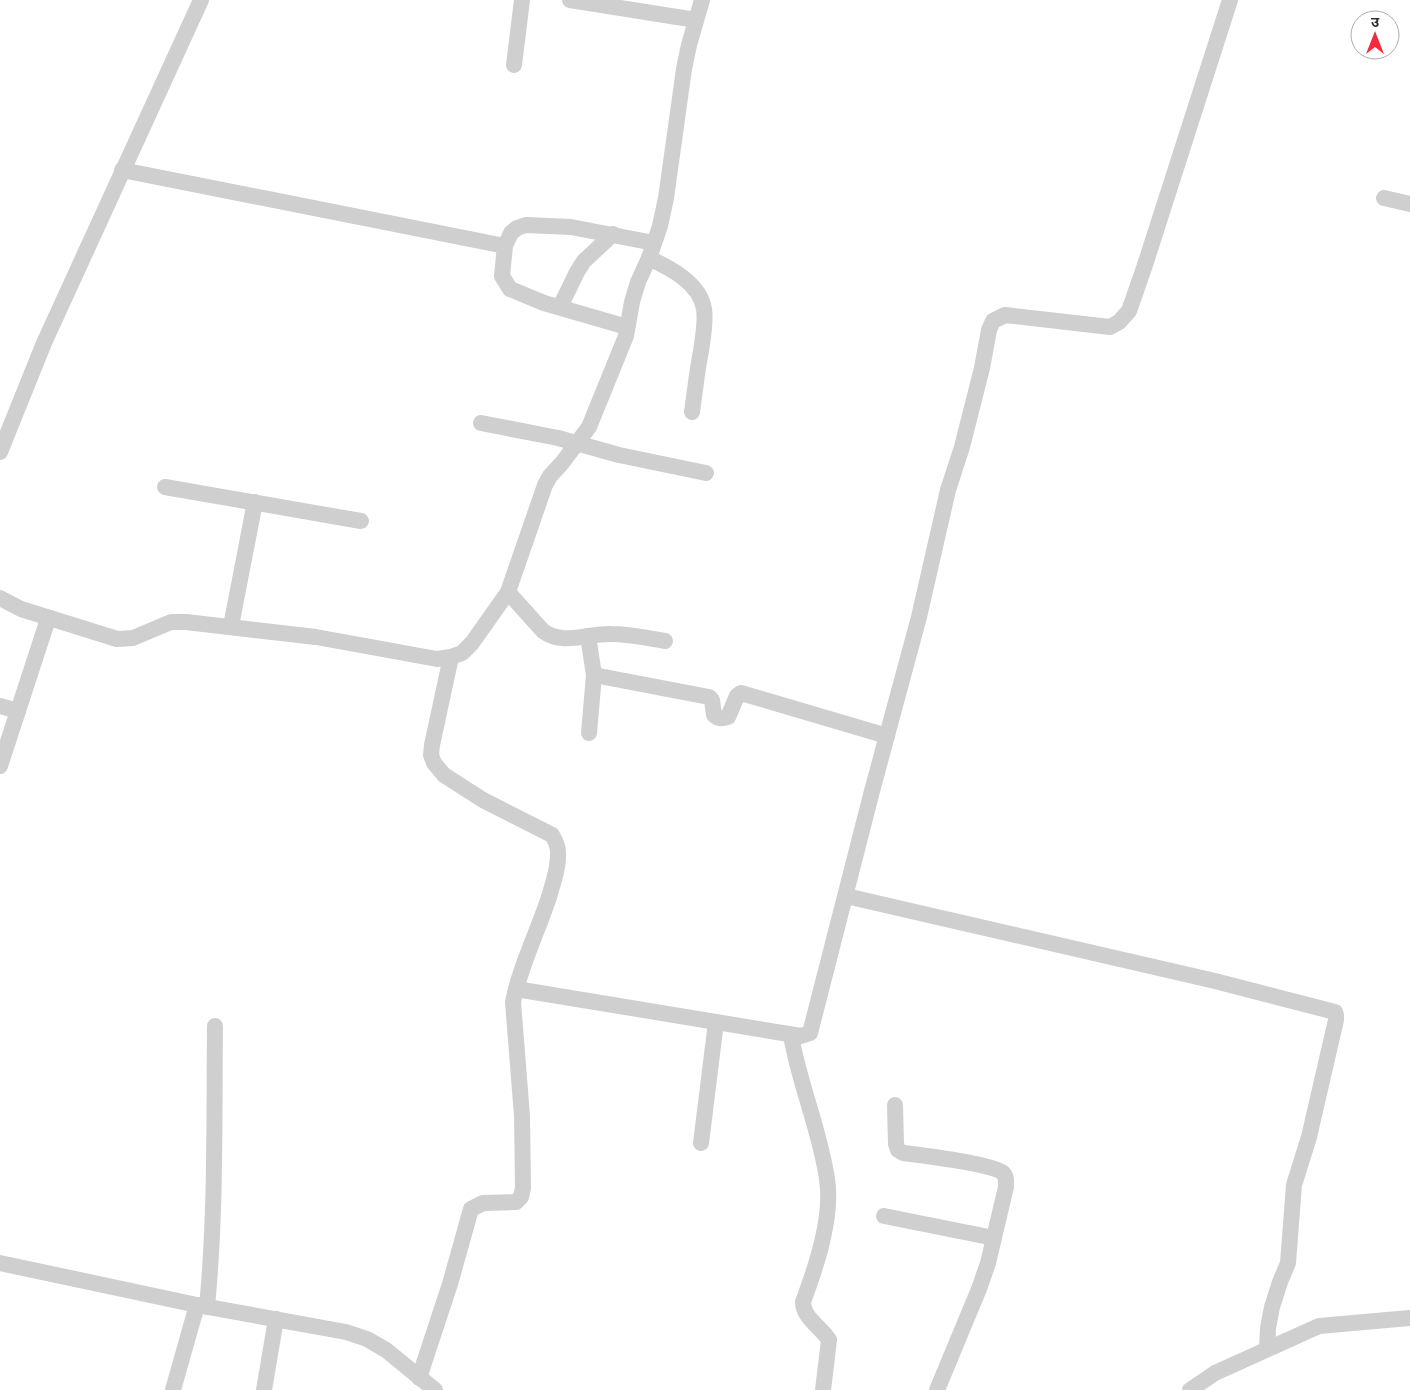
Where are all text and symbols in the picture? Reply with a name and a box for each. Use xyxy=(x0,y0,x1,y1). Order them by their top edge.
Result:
north arrow xyxy=(1350,10,1400,60)
text: उ xyxy=(1371,12,1380,32)

